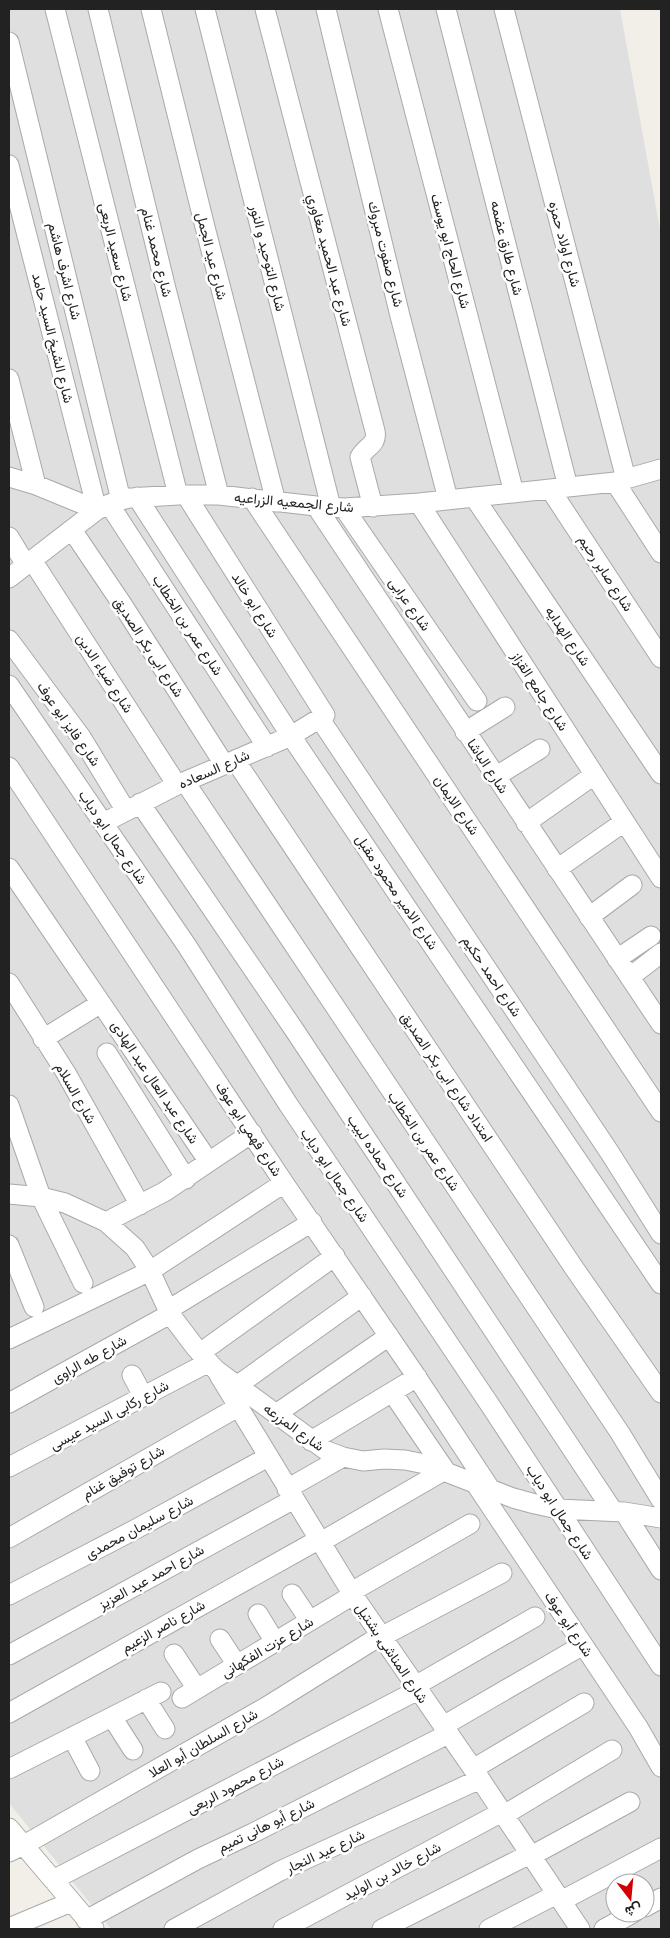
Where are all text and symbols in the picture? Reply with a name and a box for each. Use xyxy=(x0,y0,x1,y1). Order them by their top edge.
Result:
street label: شارع عبد الحميد مغاوري xyxy=(301,192,356,329)
street label: شارع الحاج ابو يوسف xyxy=(425,192,475,311)
street label: شارع صفوت مبروك xyxy=(362,199,408,309)
street label: شارع طارق عضمه xyxy=(485,199,527,298)
street label: شارع اولاد حمزه xyxy=(543,199,585,289)
street label: شارع سعيد الربعى xyxy=(93,201,137,304)
street label: شارع التوحيد و النور xyxy=(244,202,290,314)
street label: شارع محمد غنام xyxy=(135,205,177,299)
street label: شارع عيد الجمل xyxy=(190,210,232,302)
street label: شارع اشرف هاشم xyxy=(42,220,86,322)
street label: شارع الشيخ السيد حامد xyxy=(26,271,78,405)
street label: شارع الجمعيه الزراعيه xyxy=(233,488,355,518)
street label: شارع صابر رحيم xyxy=(573,531,637,616)
street label: شارع ابو خالد xyxy=(226,569,282,642)
street label: شارع عمر بن الخطاب xyxy=(147,571,227,680)
street label: شارع عرابى xyxy=(383,574,435,635)
street label: شارع ابى بكر الصديق xyxy=(108,594,188,702)
street label: شارع الهدايه xyxy=(540,603,595,671)
street label: شارع ضياء الدين xyxy=(71,630,137,717)
street label: شارع جامع القزاز xyxy=(505,647,572,735)
street label: شارع فايز ابو عوف xyxy=(32,678,105,771)
street label: شارع الباشا xyxy=(461,735,513,798)
street label: شارع السعاده xyxy=(176,745,253,794)
street label: شارع الايمان xyxy=(429,772,484,840)
street label: شارع جمال ابو دياب xyxy=(73,786,151,889)
street label: شارع الامير محمود مقبل xyxy=(350,831,442,954)
street label: شارع احمد حكيم xyxy=(457,932,526,1021)
street label: امتداد شارع ابى بكر الصديق xyxy=(395,1009,497,1146)
street label: شارع عبد العال عبد الهادى xyxy=(105,1017,203,1148)
street label: شارع السلام xyxy=(50,1059,101,1128)
street label: شارع فهمي ابو عوف xyxy=(209,1078,286,1181)
street label: شارع عمر بن الخطاب xyxy=(382,1088,464,1195)
street label: شارع حماده لبيب xyxy=(342,1111,413,1202)
street label: شارع جمال ابو دياب xyxy=(295,1124,373,1227)
street label: شارع طه الراوى xyxy=(48,1331,131,1389)
street label: شارع ركابى السيد عيسى xyxy=(46,1376,173,1456)
street label: شارع المزرعه xyxy=(259,1399,328,1457)
street label: شارع توفيق غنام xyxy=(78,1441,169,1505)
street label: شارع جمال ابو دياب xyxy=(521,1461,597,1564)
street label: شارع سليمان محمدى xyxy=(82,1491,197,1565)
street label: شارع احمد عبد العزيز xyxy=(94,1541,208,1616)
street label: شارع أبو عوف xyxy=(539,1588,597,1661)
street label: شارع ناصر الزعيم xyxy=(118,1596,209,1658)
street label: شارع المناشى, بشتيل xyxy=(350,1599,432,1708)
street label: شارع عزت الفكهانى xyxy=(218,1612,317,1683)
street label: شارع السلطان أبو العلا xyxy=(145,1704,262,1783)
street label: شارع محمود الربعى xyxy=(183,1752,287,1820)
street label: شارع أبو هانى تميم xyxy=(215,1794,318,1858)
street label: شارع عيد النجار xyxy=(282,1825,368,1879)
street label: شارع خالد بن الوليد xyxy=(340,1838,445,1906)
north arrow xyxy=(605,1873,655,1923)
text: ش xyxy=(623,1900,644,1922)

